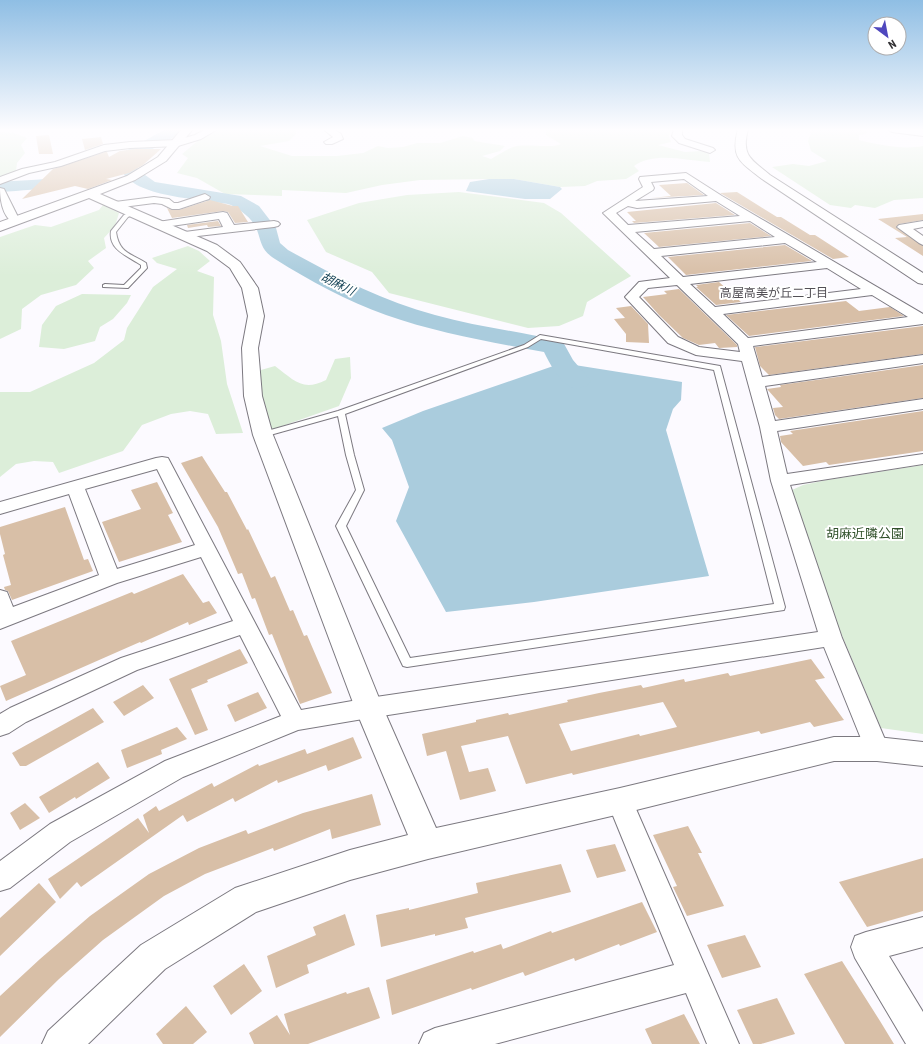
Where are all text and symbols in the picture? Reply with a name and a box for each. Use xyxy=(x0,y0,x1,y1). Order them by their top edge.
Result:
north arrow xyxy=(867,16,907,56)
text: N xyxy=(886,37,898,51)
water label: 胡麻川 xyxy=(319,270,359,299)
district label: 高屋高美が丘二丁目 xyxy=(720,286,828,300)
park label: 胡麻近隣公園 xyxy=(826,526,904,541)

